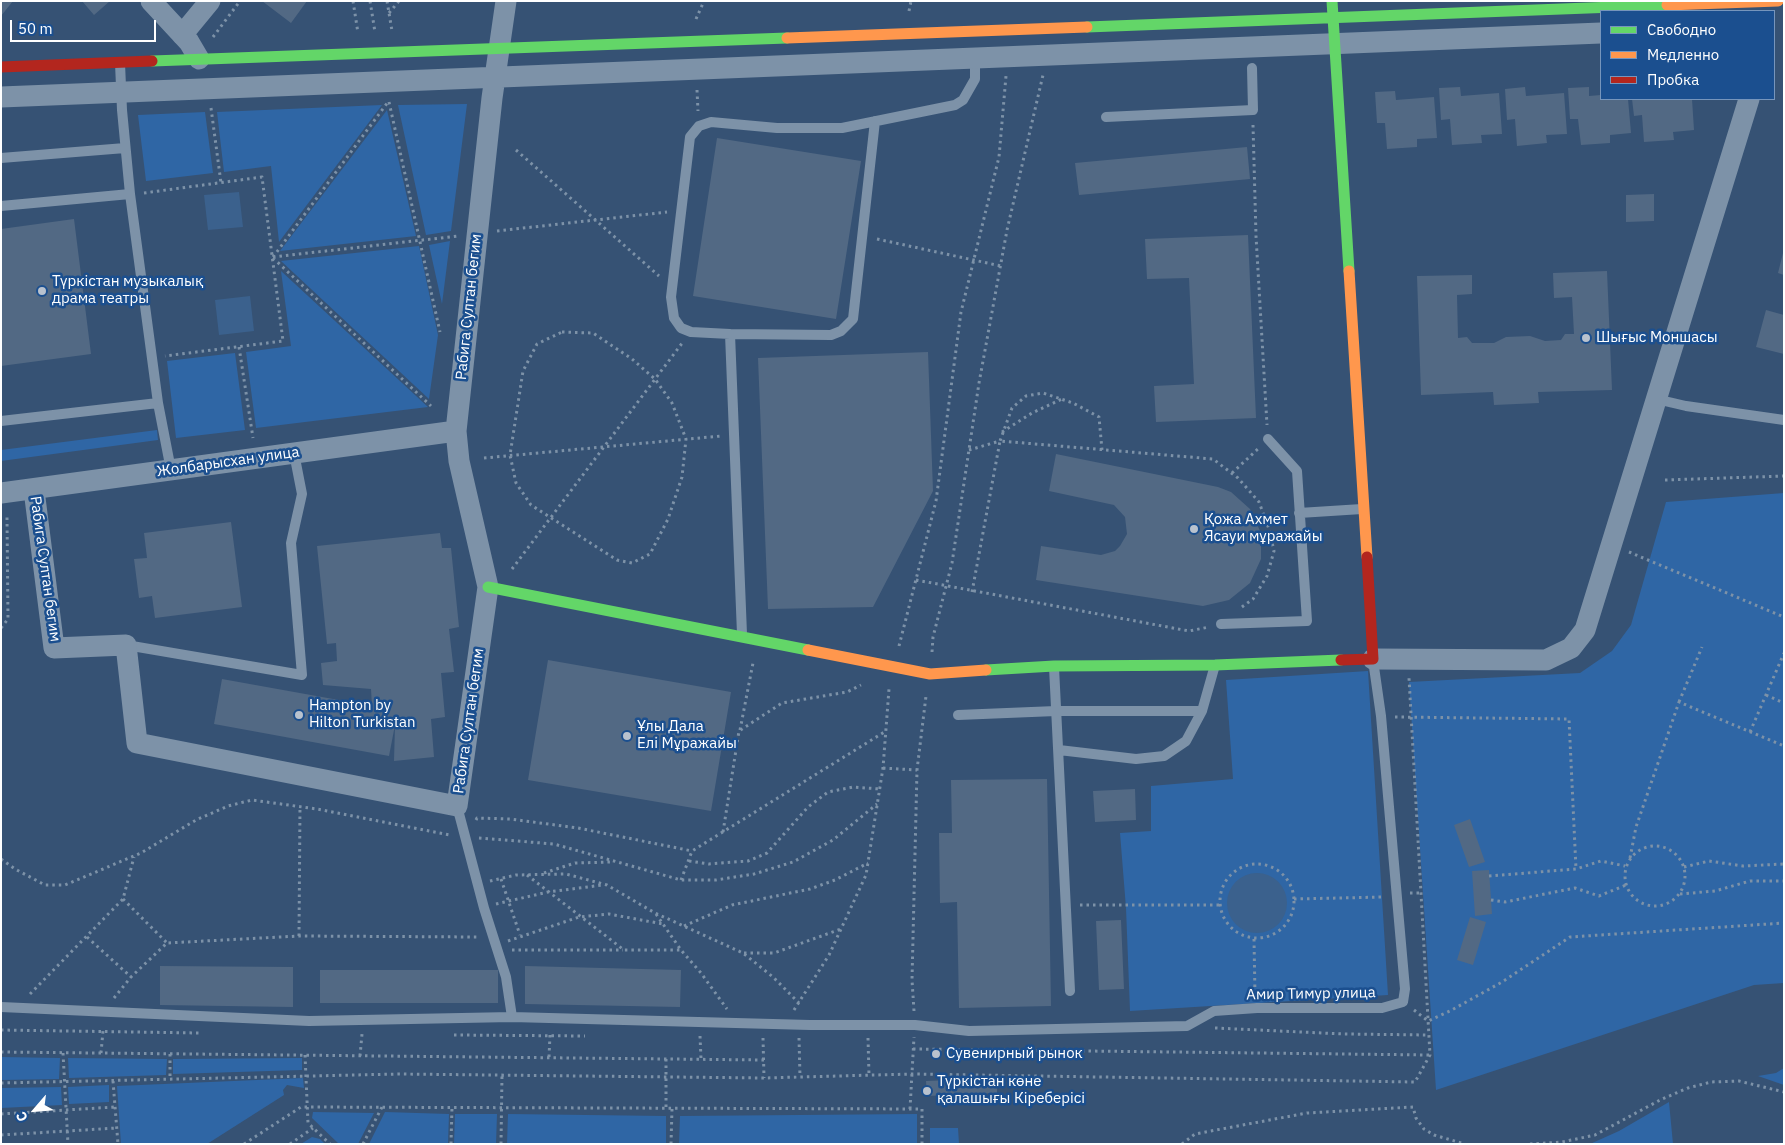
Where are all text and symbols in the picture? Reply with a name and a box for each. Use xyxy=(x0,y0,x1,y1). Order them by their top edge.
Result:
scale bar xyxy=(12,10,159,42)
legend xyxy=(1600,10,1775,100)
text: 50 m xyxy=(18,19,53,38)
text: Свободно xyxy=(1647,20,1716,39)
text: Медленно xyxy=(1647,45,1719,64)
text: Пробка xyxy=(1647,70,1699,89)
street label: Рабига Султан бегим xyxy=(452,233,486,381)
place label: Түркістан музыкалық драма театры xyxy=(52,273,203,308)
marker: Түркістан музыкалық драма театры xyxy=(36,285,48,297)
place label: Шығыс Моншасы xyxy=(1596,329,1718,347)
marker: Шығыс Моншасы xyxy=(1580,332,1592,344)
street label: Жолбарысхан улица xyxy=(155,443,301,481)
street label: Рабига Султан бегим xyxy=(26,495,64,643)
place label: Қожа Ахмет Ясауи мұражайы xyxy=(1204,511,1323,546)
marker: Қожа Ахмет Ясауи мұражайы xyxy=(1188,523,1200,535)
street label: Рабига Султан бегим xyxy=(450,647,488,795)
place label: Hampton by Hilton Turkistan xyxy=(309,697,416,732)
marker: Hampton by Hilton Turkistan xyxy=(293,709,305,721)
place label: Ұлы Дала Елі Мұражайы xyxy=(637,718,737,753)
marker: Ұлы Дала Елі Мұражайы xyxy=(621,730,633,742)
street label: Амир Тимур улица xyxy=(1246,984,1376,1004)
place label: Сувенирный рынок xyxy=(946,1045,1083,1063)
marker: Сувенирный рынок xyxy=(930,1048,942,1060)
place label: Түркістан көне қалашығы Кіреберісі xyxy=(937,1073,1085,1108)
north arrow xyxy=(10,1085,60,1135)
marker: Түркістан көне қалашығы Кіреберісі xyxy=(921,1085,933,1097)
text: С xyxy=(12,1109,32,1125)

